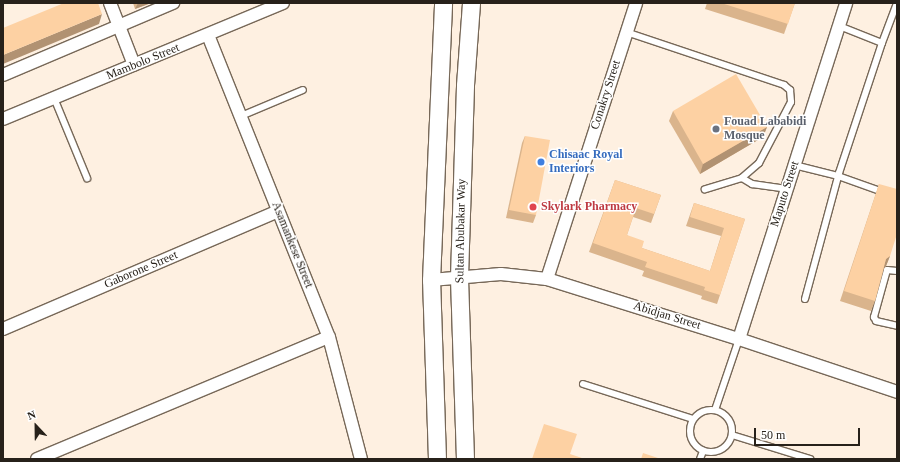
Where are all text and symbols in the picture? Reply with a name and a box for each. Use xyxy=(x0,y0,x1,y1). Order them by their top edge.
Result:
street label: Mambolo Street xyxy=(104,41,182,83)
street label: Conakry Street xyxy=(588,58,624,132)
place label: Fouad Lababidi Mosque xyxy=(724,115,806,143)
marker: Fouad Lababidi Mosque xyxy=(711,124,721,134)
place label: Chisaac Royal Interiors xyxy=(549,148,623,176)
marker: Chisaac Royal Interiors xyxy=(536,157,546,167)
street label: Maputo Street xyxy=(768,159,802,229)
street label: Sultan Abubakar Way xyxy=(453,178,469,284)
street label: Asamankese Street xyxy=(268,200,316,290)
place label: Skylark Pharmacy xyxy=(541,200,637,214)
marker: Skylark Pharmacy xyxy=(528,202,538,212)
street label: Gaborone Street xyxy=(102,248,180,292)
street label: Abidjan Street xyxy=(632,299,702,333)
north arrow xyxy=(16,406,56,446)
text: N xyxy=(26,408,37,422)
scale bar xyxy=(756,420,862,446)
text: 50 m xyxy=(761,428,785,442)

